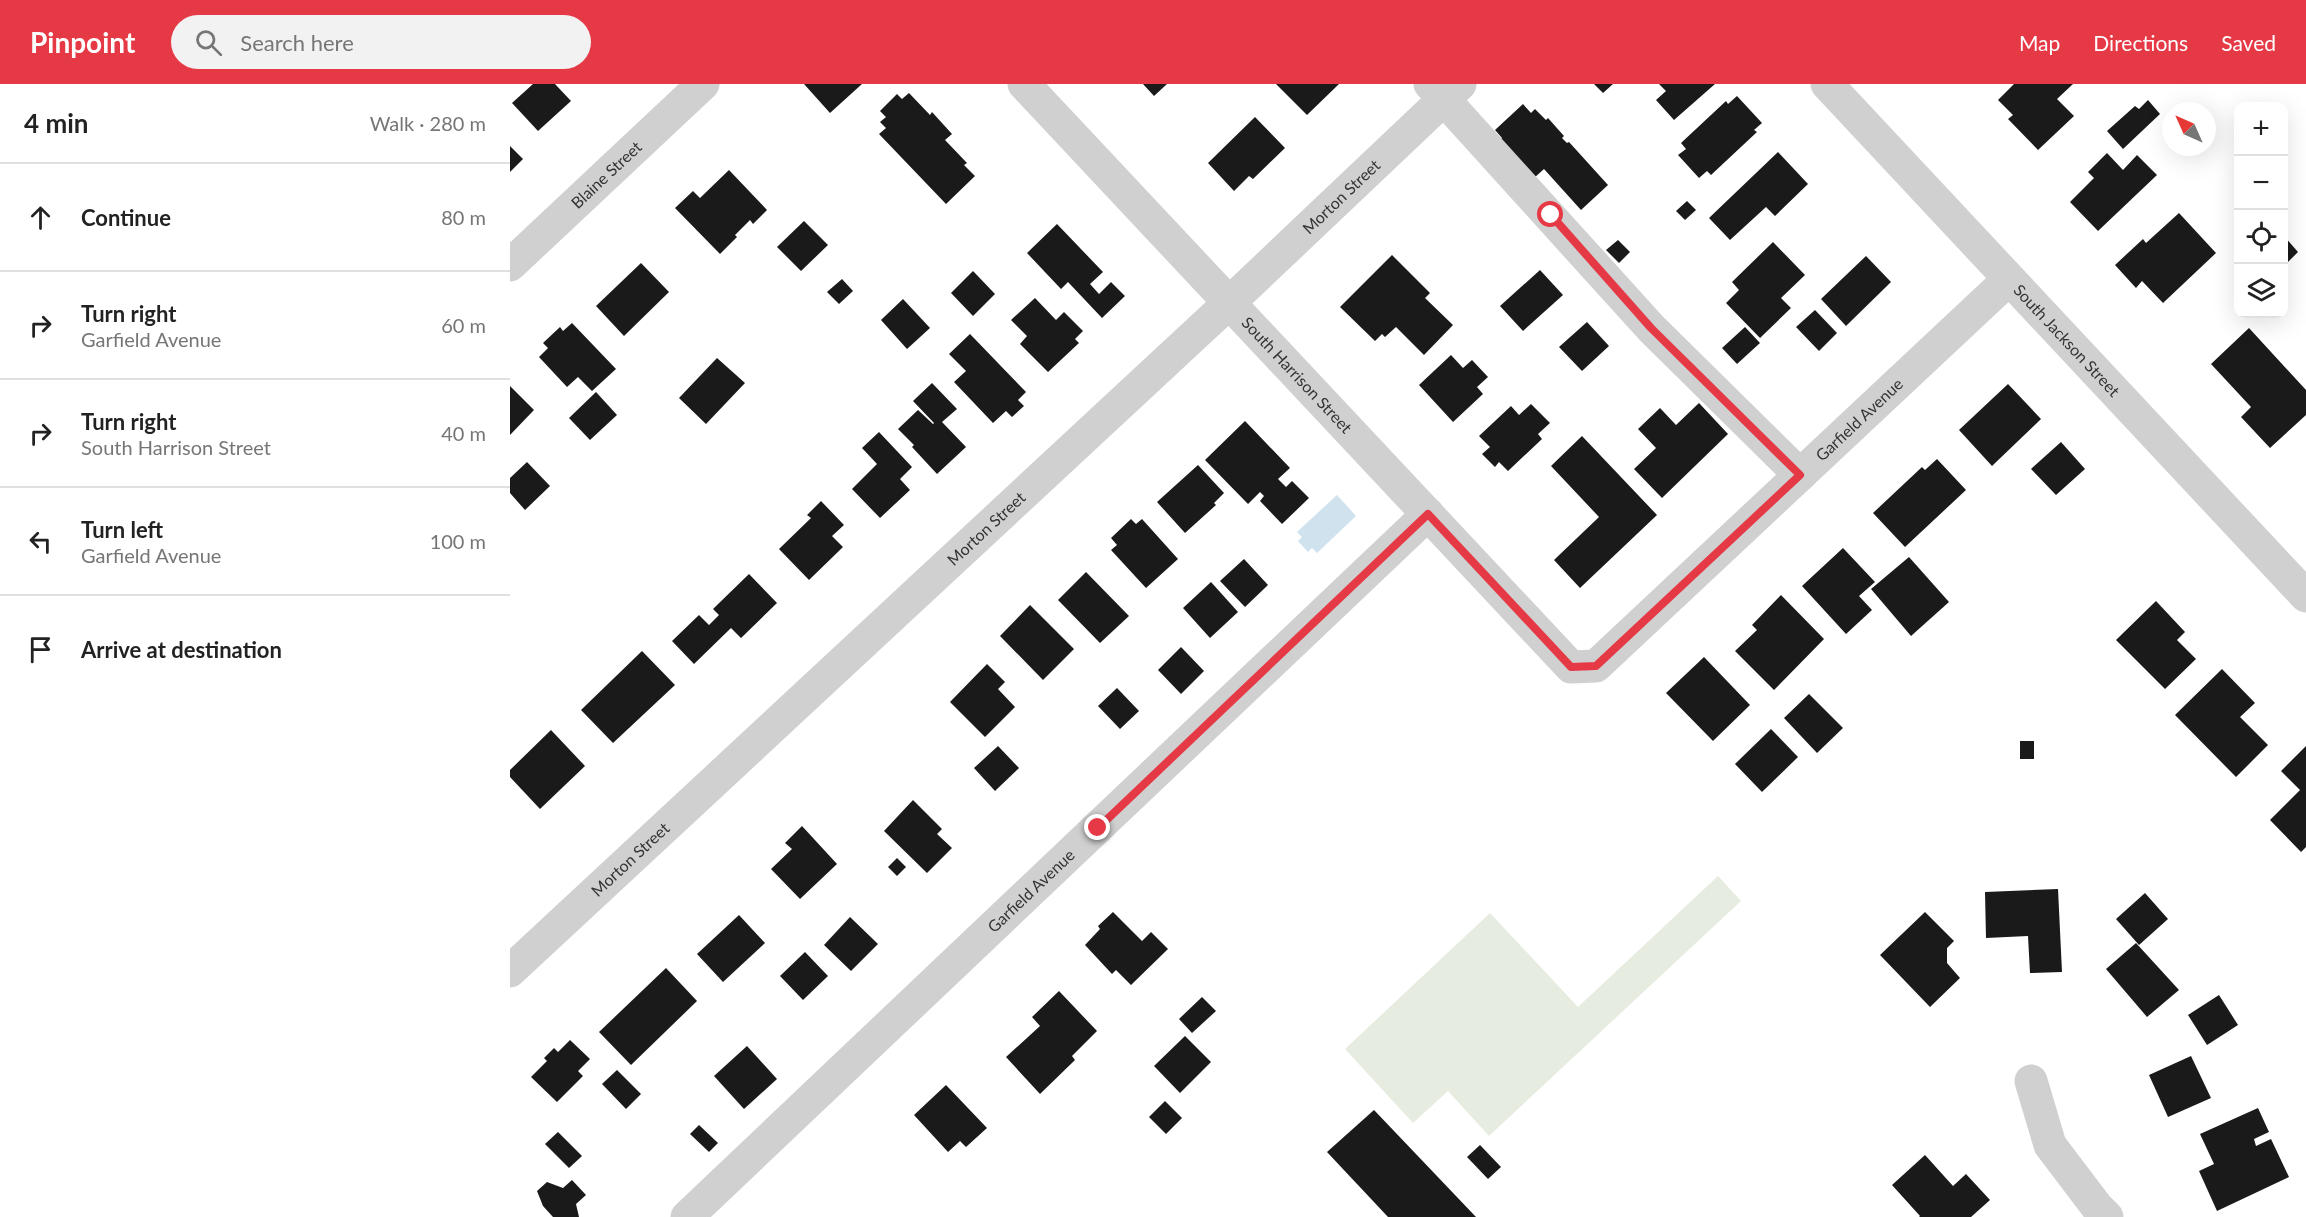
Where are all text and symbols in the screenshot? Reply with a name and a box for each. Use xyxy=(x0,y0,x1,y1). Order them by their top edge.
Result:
search box xyxy=(171,15,591,69)
text: Pinpoint xyxy=(30,25,135,59)
icon: search xyxy=(192,26,225,59)
text: Search here xyxy=(240,29,354,56)
text: Map xyxy=(2019,30,2060,55)
text: Directions xyxy=(2093,30,2188,55)
text: Saved xyxy=(2221,30,2276,55)
north arrow xyxy=(2162,102,2216,156)
map controls xyxy=(2234,102,2288,318)
button: + xyxy=(2234,102,2288,156)
text: 4 min xyxy=(24,107,88,139)
text: Walk · 280 m xyxy=(370,111,486,135)
street label: Blaine Street xyxy=(567,137,645,212)
street label: Morton Street xyxy=(1298,155,1384,237)
button: − xyxy=(2234,156,2288,210)
icon: ahead xyxy=(24,201,57,234)
route start xyxy=(1537,201,1563,227)
text: Continue xyxy=(81,204,171,231)
text: 80 m xyxy=(441,205,486,229)
button: locate xyxy=(2234,210,2288,264)
button: layers xyxy=(2234,264,2288,318)
street label: South Jackson Street xyxy=(2010,280,2124,400)
text: Turn right xyxy=(81,300,176,327)
icon: right xyxy=(24,309,57,342)
text: 60 m xyxy=(441,313,486,337)
street label: South Harrison Street xyxy=(1238,313,1357,437)
text: Garfield Avenue xyxy=(81,327,221,351)
street label: Garfield Avenue xyxy=(1811,374,1906,464)
text: Turn right xyxy=(81,408,176,435)
icon: right xyxy=(24,417,57,450)
text: 40 m xyxy=(441,421,486,445)
text: South Harrison Street xyxy=(81,435,271,459)
street label: Morton Street xyxy=(943,487,1029,569)
text: Turn left xyxy=(81,516,163,543)
icon: left xyxy=(24,525,57,558)
text: 100 m xyxy=(430,529,486,553)
text: Garfield Avenue xyxy=(81,543,221,567)
icon: arrive xyxy=(24,633,57,666)
text: Arrive at destination xyxy=(81,636,282,663)
route end xyxy=(1084,814,1110,840)
street label: Morton Street xyxy=(587,818,673,900)
street label: Garfield Avenue xyxy=(983,845,1078,936)

